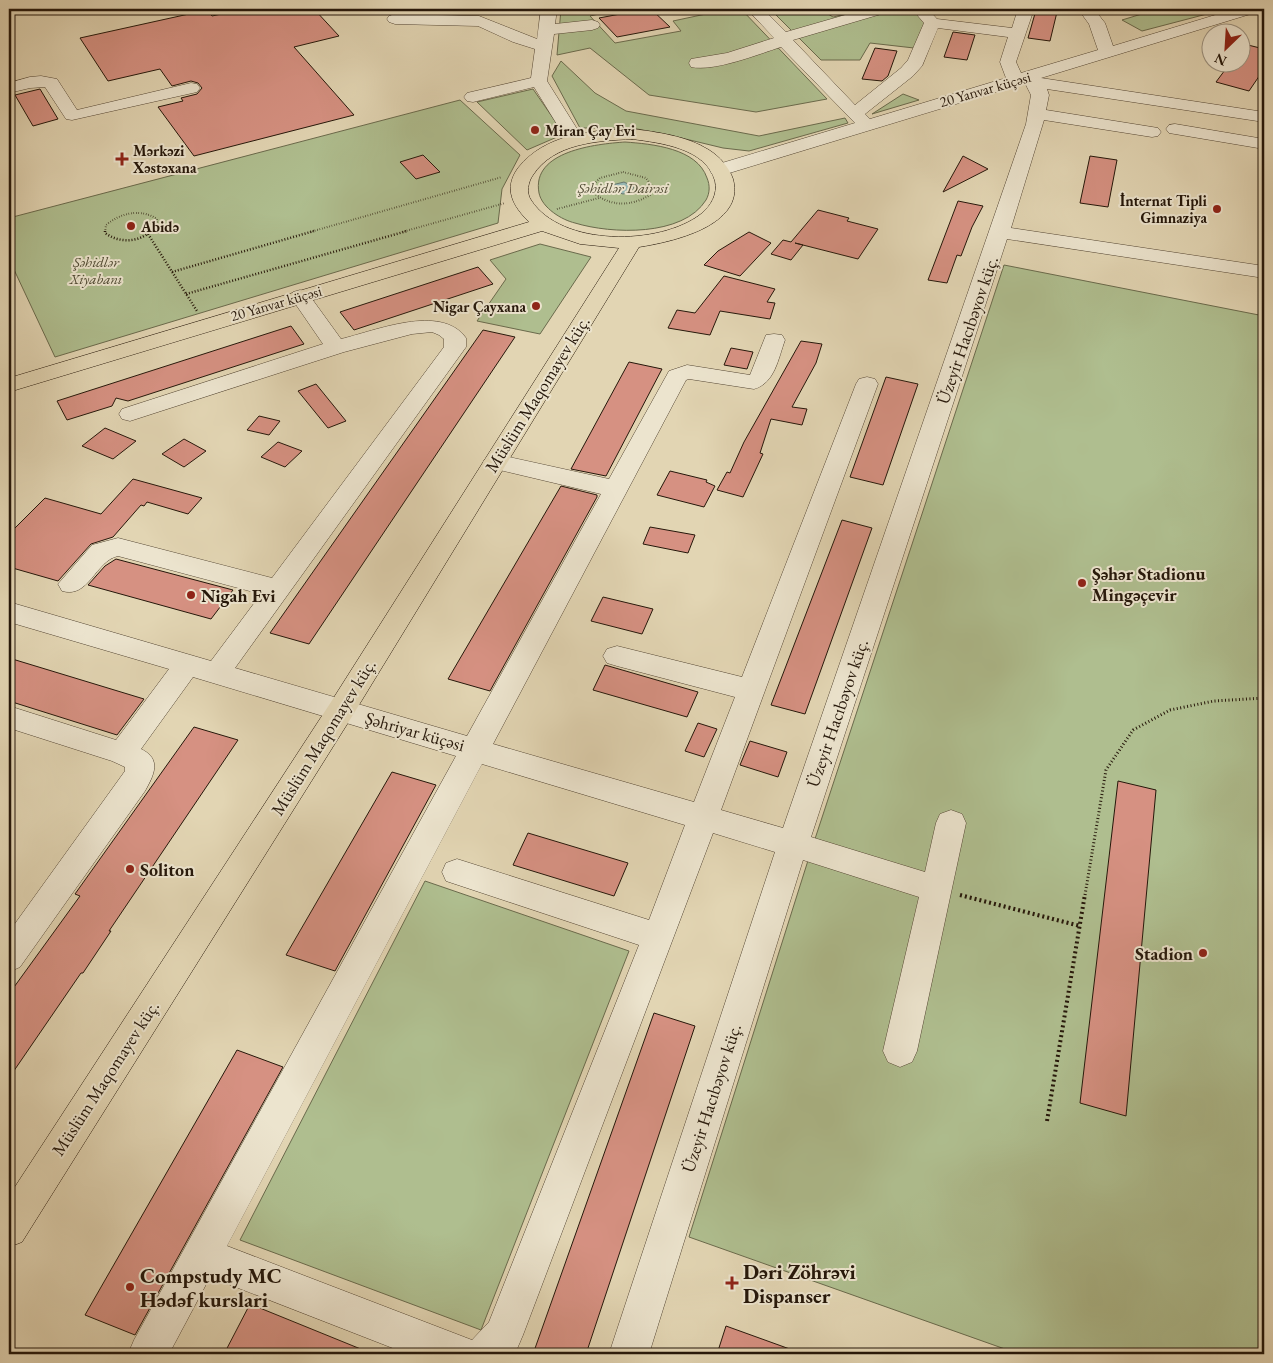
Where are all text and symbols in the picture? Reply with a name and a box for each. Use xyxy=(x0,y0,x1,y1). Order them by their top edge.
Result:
north arrow xyxy=(1200,22,1250,72)
text: N xyxy=(1211,49,1229,70)
street label: 20 Yanvar küçəsi xyxy=(937,67,1033,111)
place label: Miran Çay Evi xyxy=(545,121,636,140)
marker: Miran Çay Evi xyxy=(529,124,541,136)
place label: Mərkəzi Xəstəxana xyxy=(132,141,197,177)
marker: Mərkəzi Xəstəxana xyxy=(115,152,129,166)
park label: Şəhidlər Dairəsi xyxy=(577,178,669,197)
place label: İnternat Tipli Gimnaziya xyxy=(1120,191,1208,227)
marker: İnternat Tipli Gimnaziya xyxy=(1211,203,1223,215)
place label: Abidə xyxy=(140,217,179,236)
marker: Abidə xyxy=(125,220,137,232)
park label: Şəhidlər Xiyabanı xyxy=(69,252,122,288)
street label: Üzeyir Hacıbəyov küç. xyxy=(931,253,1003,407)
street label: 20 Yanvar küçəsi xyxy=(228,281,324,325)
place label: Nigar Çayxana xyxy=(433,297,526,316)
marker: Nigar Çayxana xyxy=(530,300,542,312)
street label: Müslüm Maqomayev küç. xyxy=(479,311,595,477)
place label: Şəhər Stadionu Mingəçevir xyxy=(1092,562,1205,606)
marker: Şəhər Stadionu Mingəçevir xyxy=(1076,577,1088,589)
place label: Nigah Evi xyxy=(201,584,276,607)
marker: Nigah Evi xyxy=(185,589,197,601)
street label: Üzeyir Hacıbəyov küç. xyxy=(801,636,873,790)
street label: Müslüm Maqomayev küç. xyxy=(265,654,381,820)
street label: Şəhriyar küçəsi xyxy=(363,706,468,756)
place label: Soliton xyxy=(140,858,194,881)
marker: Soliton xyxy=(124,863,136,875)
place label: Stadion xyxy=(1135,942,1193,965)
marker: Stadion xyxy=(1197,947,1209,959)
street label: Müslüm Maqomayev küç. xyxy=(46,996,164,1160)
street label: Üzeyir Hacıbəyov küç. xyxy=(676,1021,746,1175)
place label: Dəri Zöhrəvi Dispanser xyxy=(743,1258,856,1309)
place label: Compstudy MC Hədəf kurslari xyxy=(140,1262,282,1313)
marker: Dəri Zöhrəvi Dispanser xyxy=(725,1276,739,1290)
marker: Compstudy MC Hədəf kurslari xyxy=(124,1281,136,1293)

